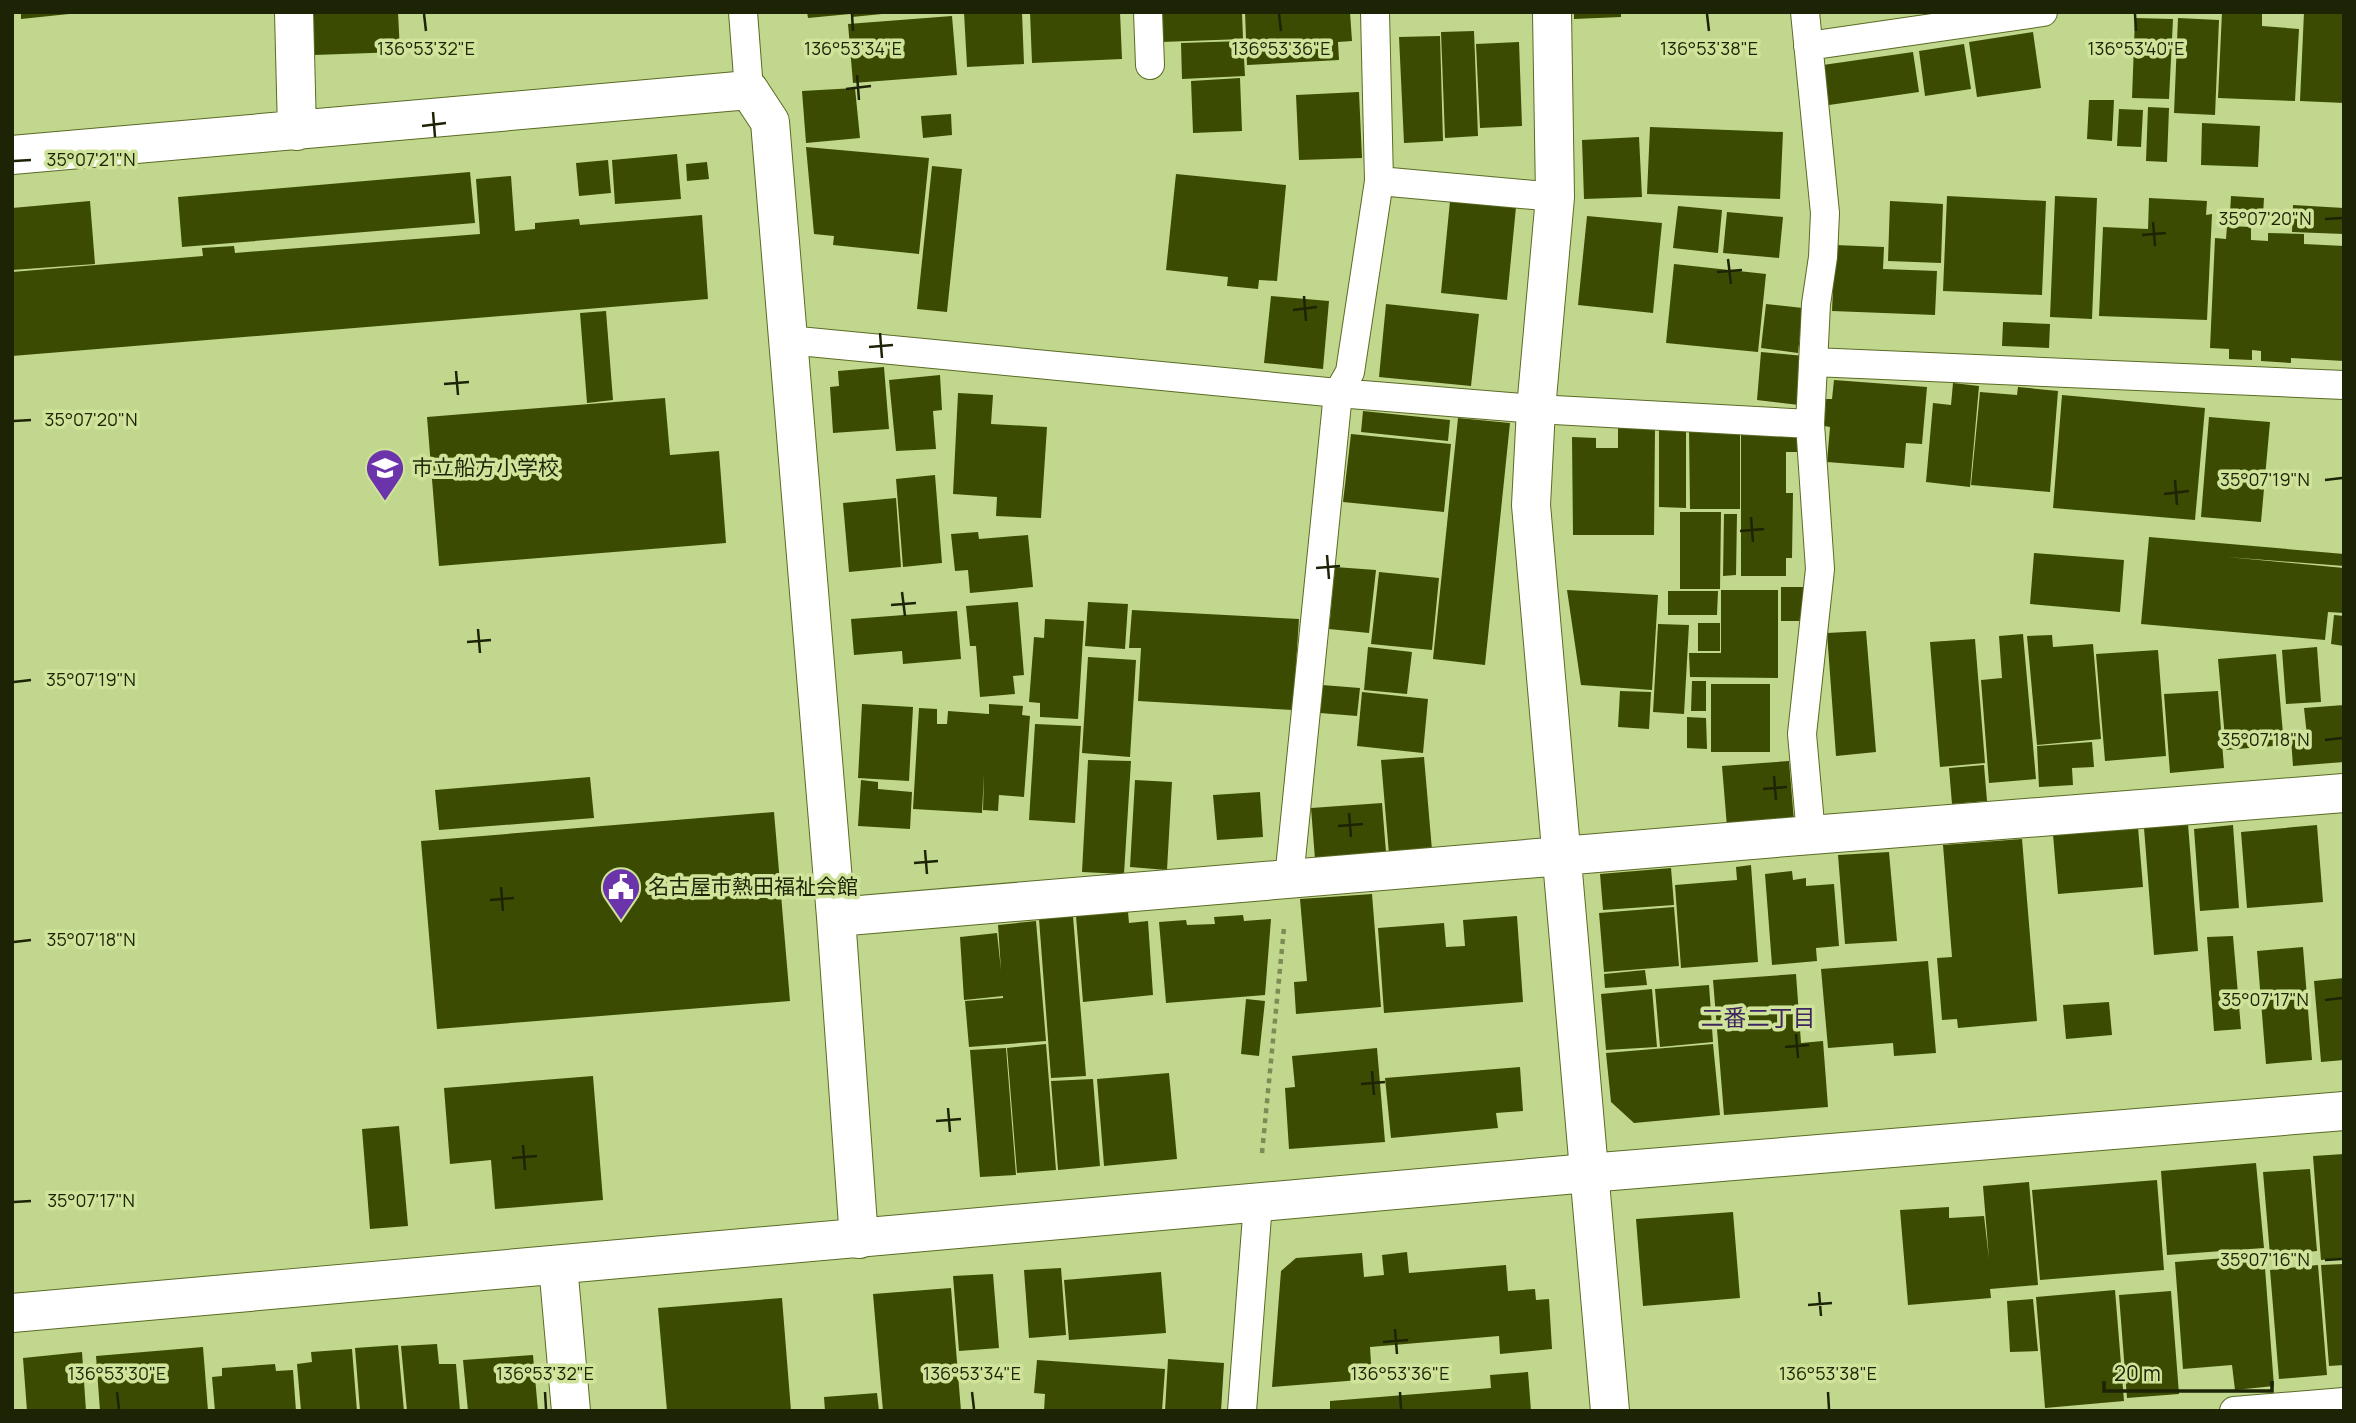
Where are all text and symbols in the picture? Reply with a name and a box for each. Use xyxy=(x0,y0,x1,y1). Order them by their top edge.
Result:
text: 136°53'32"E xyxy=(377,36,475,60)
text: 136°53'34"E xyxy=(804,36,902,60)
text: 136°53'36"E xyxy=(1232,36,1330,60)
text: 136°53'38"E xyxy=(1660,36,1758,60)
text: 136°53'40"E xyxy=(2087,36,2185,60)
text: 35°07'21"N xyxy=(47,147,135,171)
text: 35°07'20"N xyxy=(2219,206,2311,230)
text: 35°07'20"N xyxy=(45,407,137,431)
school or university icon: 市立船方小学校 xyxy=(364,447,406,502)
place label: 市立船方小学校 xyxy=(412,453,559,481)
text: 35°07'19"N xyxy=(2220,467,2310,491)
text: 35°07'19"N xyxy=(46,667,136,691)
text: 35°07'18"N xyxy=(2220,727,2310,751)
public building icon: 名古屋市熱田福祉会館 xyxy=(600,866,642,921)
place label: 名古屋市熱田福祉会館 xyxy=(648,872,858,900)
text: 35°07'18"N xyxy=(46,927,136,951)
text: 35°07'17"N xyxy=(2221,987,2309,1011)
district label: 二番二丁目 xyxy=(1701,1001,1816,1033)
text: 35°07'17"N xyxy=(47,1188,135,1212)
text: 35°07'16"N xyxy=(2220,1247,2310,1271)
scale bar xyxy=(2104,1350,2272,1394)
text: 20 m xyxy=(2114,1359,2161,1387)
text: 136°53'30"E xyxy=(68,1361,166,1385)
text: 136°53'32"E xyxy=(496,1361,594,1385)
text: 136°53'34"E xyxy=(923,1361,1021,1385)
text: 136°53'36"E xyxy=(1351,1361,1449,1385)
text: 136°53'38"E xyxy=(1779,1361,1877,1385)

